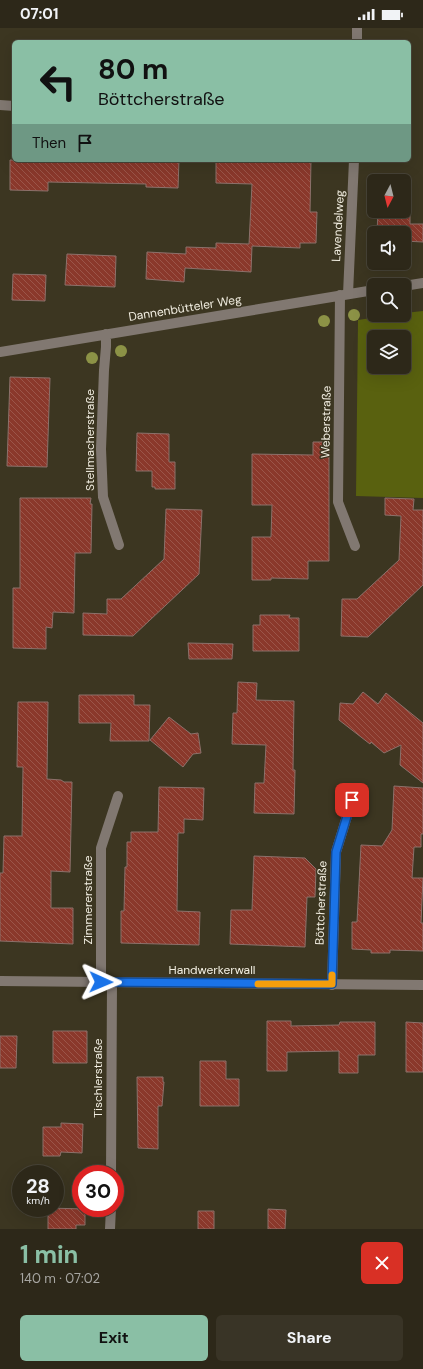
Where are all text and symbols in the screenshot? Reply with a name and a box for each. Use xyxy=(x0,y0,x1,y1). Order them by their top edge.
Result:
text: 07:01 xyxy=(20,4,58,24)
text: 80 m xyxy=(98,51,168,88)
icon: left xyxy=(32,56,84,108)
text: Böttcherstraße xyxy=(98,87,225,111)
icon: arrive xyxy=(74,132,96,154)
text: Then xyxy=(32,133,66,153)
north arrow xyxy=(367,174,411,218)
map controls xyxy=(367,174,411,374)
street label: Lavendelweg xyxy=(328,189,348,262)
button: sound xyxy=(367,226,411,270)
button: search xyxy=(367,278,411,322)
street label: Dannenbütteler Weg xyxy=(127,291,243,325)
button: layers xyxy=(367,330,411,374)
street label: Weberstraße xyxy=(317,385,335,458)
street label: Stellmacherstraße xyxy=(82,389,98,491)
pin xyxy=(335,783,369,817)
icon: arrive xyxy=(341,789,363,811)
street label: Zimmererstraße xyxy=(80,855,96,945)
street label: Böttcherstraße xyxy=(312,860,330,945)
position arrow xyxy=(80,961,122,1003)
street label: Handwerkerwall xyxy=(169,962,256,978)
street label: Tischlerstraße xyxy=(90,1038,106,1118)
speed limit sign: 30 xyxy=(72,1165,124,1217)
text: 28 xyxy=(26,1173,50,1199)
text: km/h xyxy=(26,1194,50,1207)
text: 1 min xyxy=(20,1239,78,1270)
button: close xyxy=(361,1242,403,1284)
text: 140 m · 07:02 xyxy=(20,1270,100,1287)
button: Exit xyxy=(20,1315,208,1361)
button: Share xyxy=(216,1315,403,1361)

